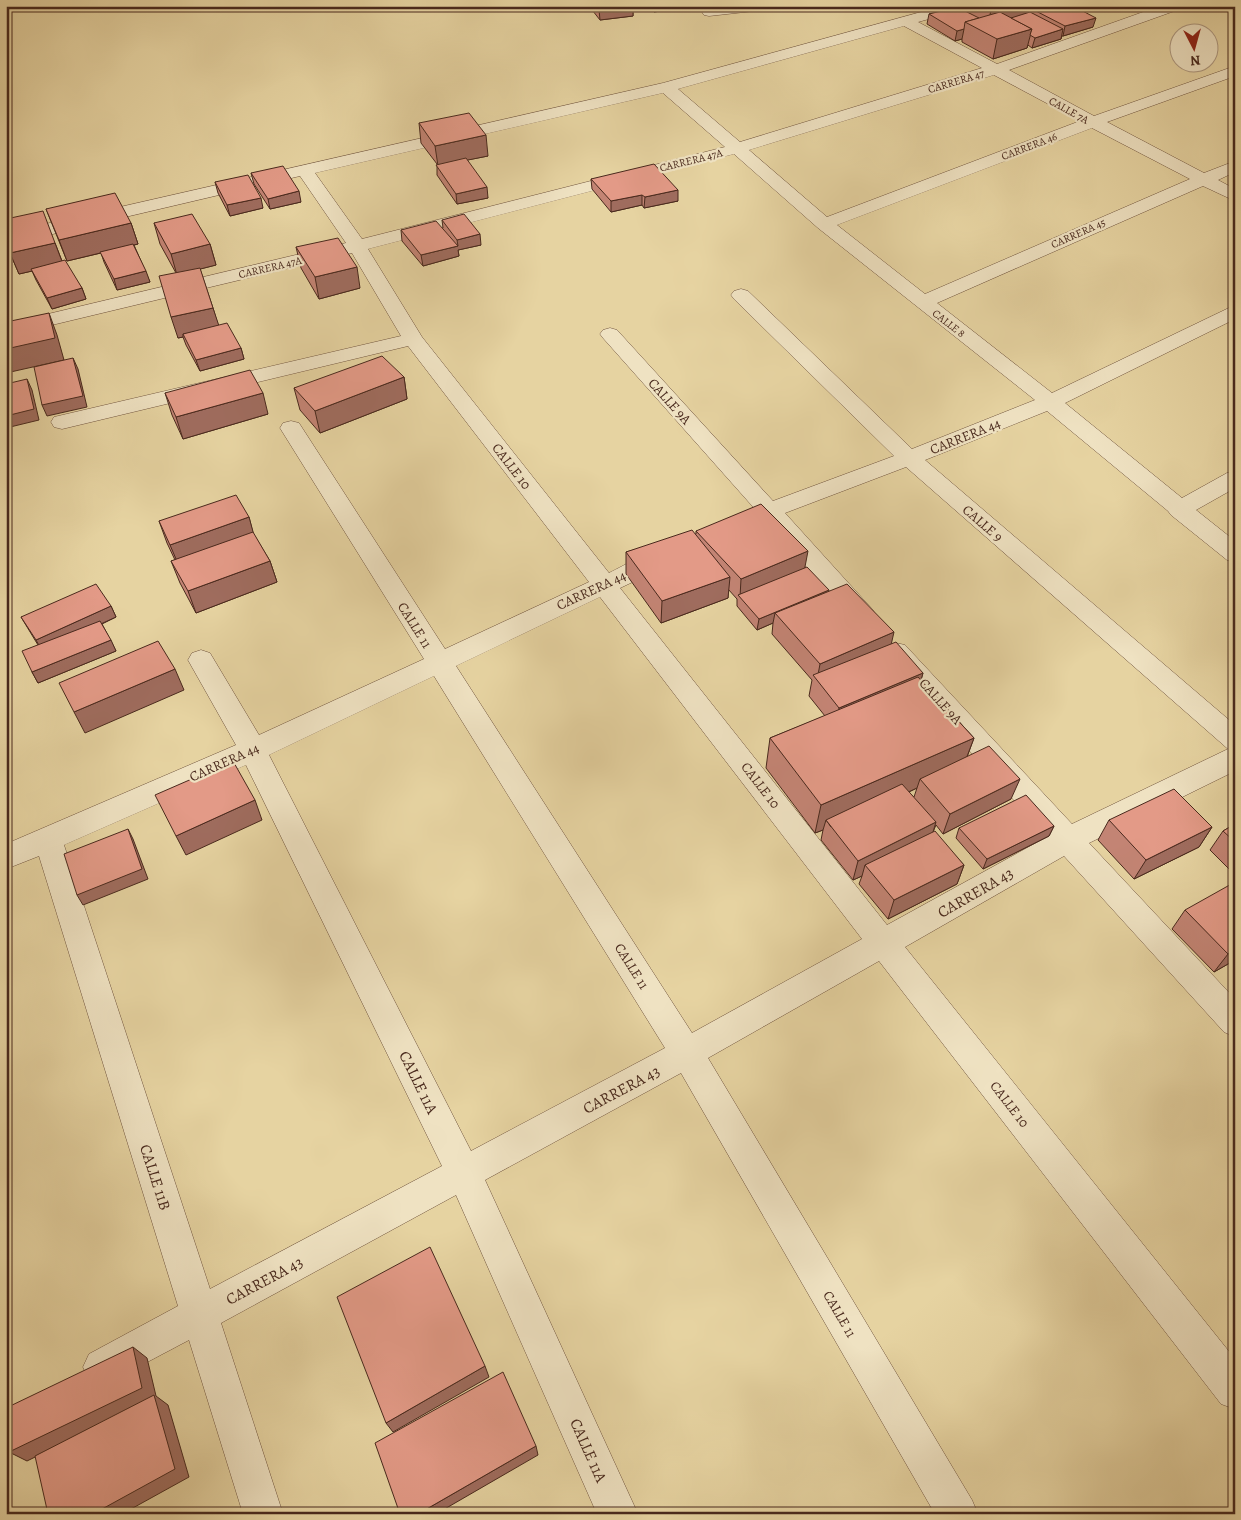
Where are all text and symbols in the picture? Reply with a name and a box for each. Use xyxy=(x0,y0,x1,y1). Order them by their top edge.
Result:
north arrow xyxy=(1168,22,1218,72)
text: N xyxy=(1189,50,1201,70)
street label: CARRERA 47 xyxy=(926,66,987,97)
street label: CALLE 7A xyxy=(1046,93,1092,128)
street label: CARRERA 46 xyxy=(999,129,1059,164)
street label: CARRERA 47A xyxy=(658,145,725,176)
street label: CARRERA 45 xyxy=(1049,215,1108,252)
street label: CARRERA 47A xyxy=(237,253,304,282)
street label: CALLE 8 xyxy=(929,306,968,341)
street label: CALLE 9A xyxy=(644,374,696,429)
street label: CARRERA 44 xyxy=(927,414,1003,459)
street label: CALLE 10 xyxy=(488,439,536,493)
street label: CALLE 9 xyxy=(958,500,1007,546)
street label: CARRERA 44 xyxy=(553,566,629,615)
street label: CALLE 11 xyxy=(393,599,436,652)
street label: CALLE 9A xyxy=(915,674,967,729)
street label: CARRERA 44 xyxy=(186,739,262,786)
street label: CALLE 10 xyxy=(737,758,785,812)
street label: CARRERA 43 xyxy=(933,862,1018,924)
street label: CALLE 11 xyxy=(610,940,653,993)
street label: CALLE 11A xyxy=(393,1047,443,1118)
street label: CARRERA 43 xyxy=(579,1060,664,1119)
street label: CALLE 10 xyxy=(986,1077,1034,1131)
street label: CALLE 11B xyxy=(134,1142,176,1213)
street label: CARRERA 43 xyxy=(222,1251,307,1310)
street label: CALLE 11 xyxy=(819,1287,861,1341)
street label: CALLE 11A xyxy=(564,1415,612,1486)

